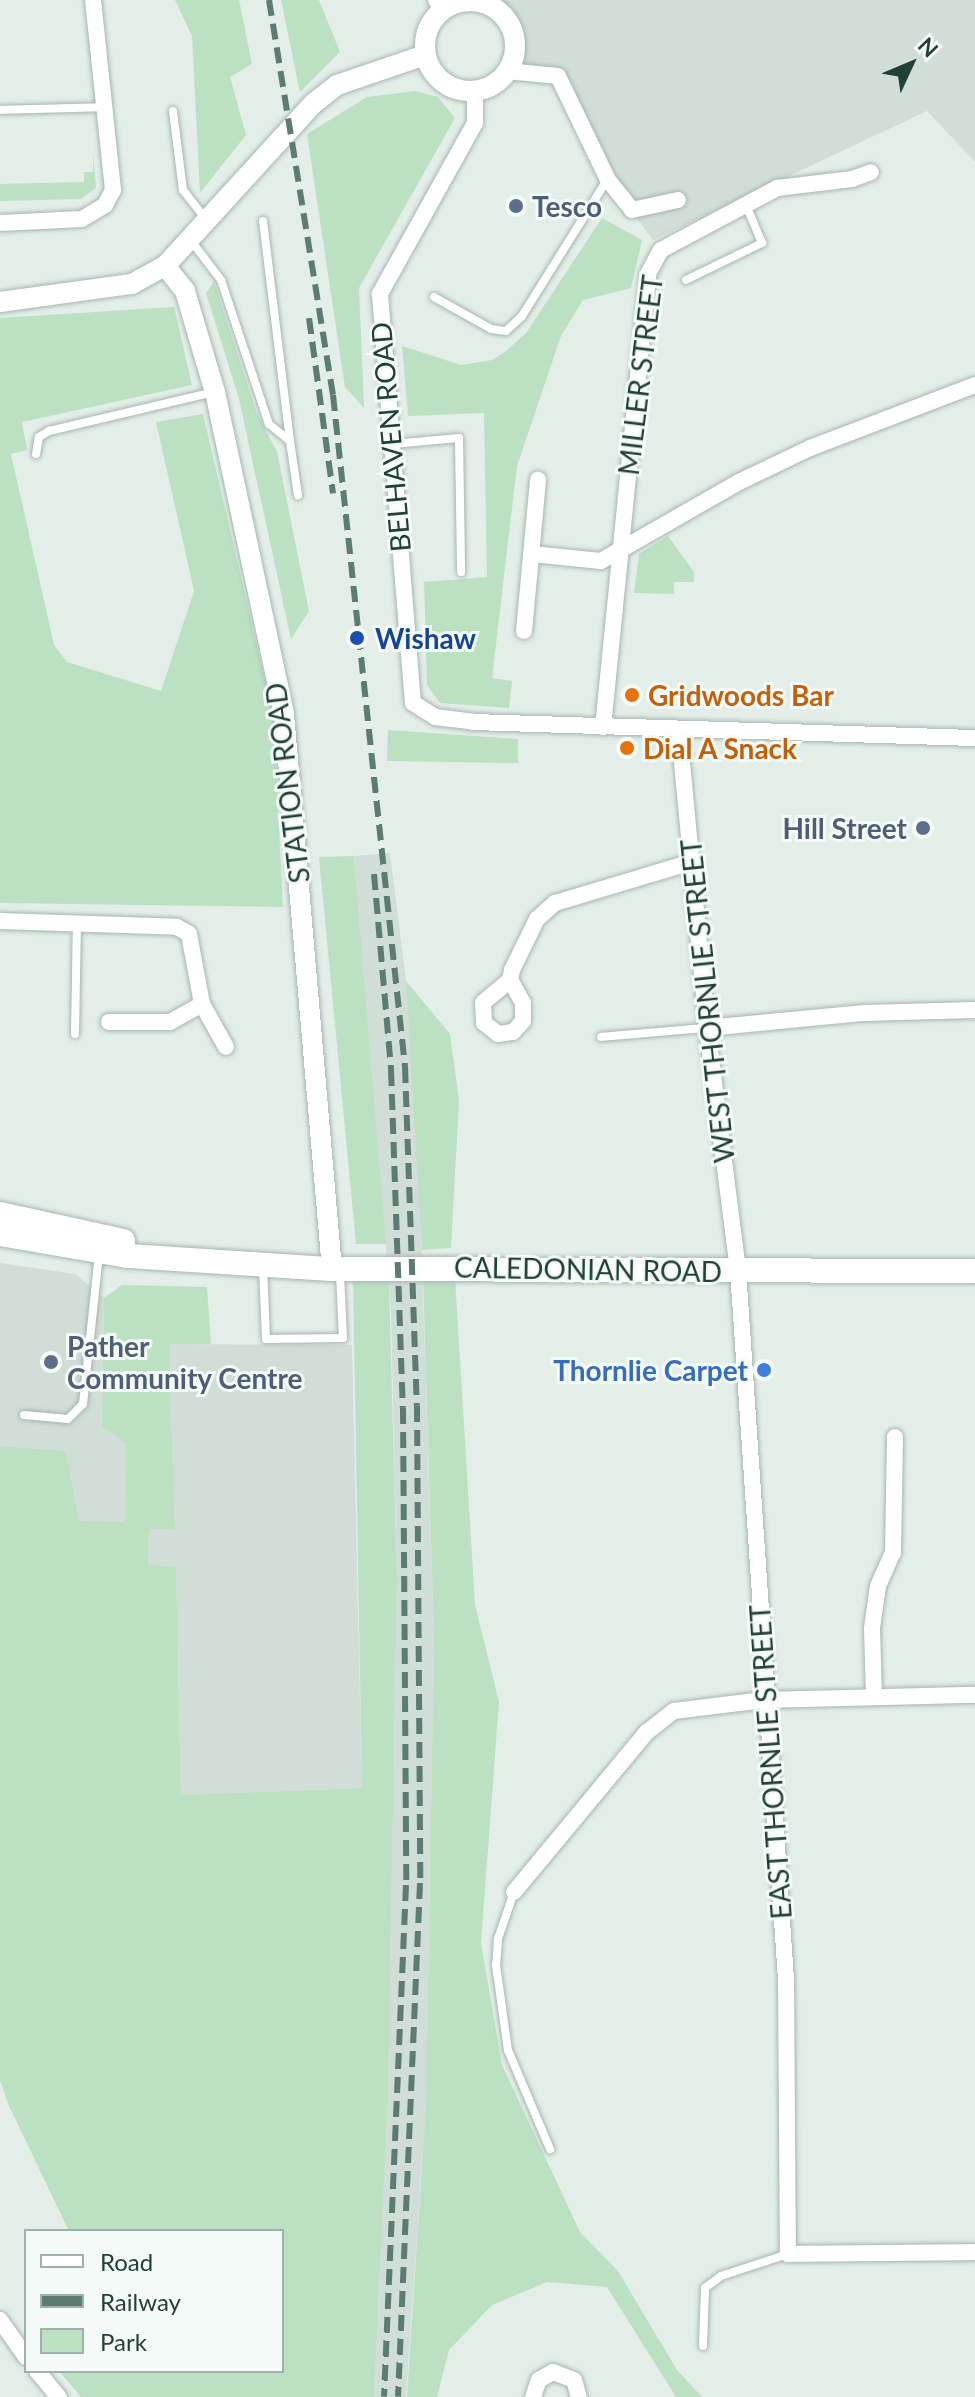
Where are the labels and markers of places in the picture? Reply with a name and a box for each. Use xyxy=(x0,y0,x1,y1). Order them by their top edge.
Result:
place label: Tesco xyxy=(532,189,602,223)
marker: Tesco xyxy=(507,197,525,215)
place label: Wishaw xyxy=(375,621,476,655)
marker: Wishaw xyxy=(346,627,368,649)
place label: Gridwoods Bar xyxy=(648,678,834,712)
marker: Gridwoods Bar xyxy=(623,686,641,704)
place label: Dial A Snack xyxy=(643,731,799,765)
marker: Dial A Snack xyxy=(618,739,636,757)
place label: Hill Street xyxy=(782,811,907,845)
marker: Hill Street xyxy=(914,819,932,837)
place label: Pather Community Centre xyxy=(67,1329,303,1395)
marker: Pather Community Centre xyxy=(42,1353,60,1371)
place label: Thornlie Carpet xyxy=(553,1353,748,1387)
marker: Thornlie Carpet xyxy=(755,1361,773,1379)

